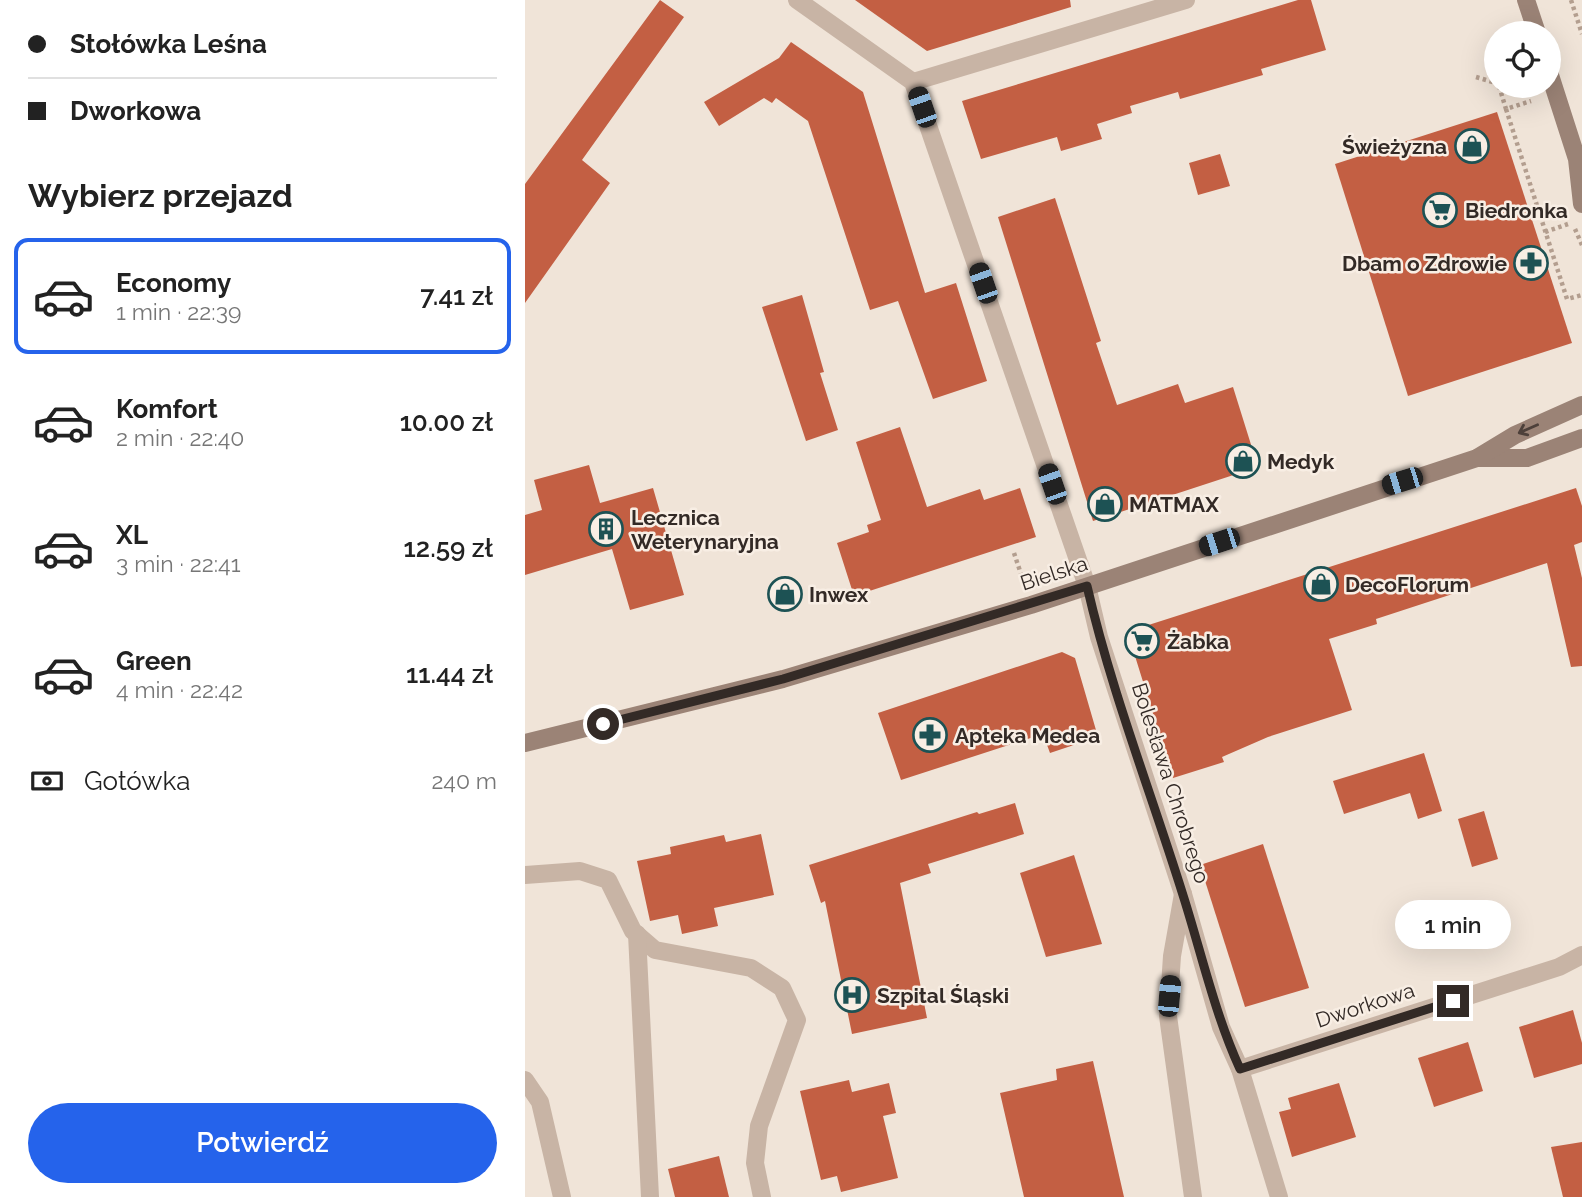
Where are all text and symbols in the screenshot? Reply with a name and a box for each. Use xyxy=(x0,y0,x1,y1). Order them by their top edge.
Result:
map controls xyxy=(1484,21,1561,98)
button: locate xyxy=(1484,21,1561,98)
text: Stołówka Leśna xyxy=(70,29,267,59)
car xyxy=(906,84,939,130)
text: Dworkowa xyxy=(70,96,201,126)
shop icon: Świeżyzna xyxy=(1453,127,1491,165)
place label: Świeżyzna xyxy=(1342,134,1447,159)
text: Wybierz przejazd xyxy=(28,177,293,214)
supermarket icon: Biedronka xyxy=(1421,191,1459,229)
place label: Biedronka xyxy=(1465,198,1568,223)
pharmacy icon: Dbam o Zdrowie xyxy=(1512,244,1550,282)
place label: Dbam o Zdrowie xyxy=(1342,251,1507,276)
car xyxy=(967,260,1000,306)
icon: car xyxy=(32,265,95,328)
text: Economy xyxy=(116,268,231,298)
text: 7.41 zł xyxy=(420,281,493,311)
text: 1 min · 22:39 xyxy=(116,298,241,325)
icon: car xyxy=(32,391,95,454)
text: Komfort xyxy=(116,394,218,424)
text: 10.00 zł xyxy=(400,407,493,437)
one-way arrow xyxy=(1518,423,1540,436)
text: 2 min · 22:40 xyxy=(116,424,244,451)
shop icon: Medyk xyxy=(1224,442,1262,480)
place label: Medyk xyxy=(1267,449,1335,474)
car xyxy=(1036,461,1069,507)
car xyxy=(1379,465,1426,497)
shop icon: MATMAX xyxy=(1086,485,1124,523)
place label: MATMAX xyxy=(1129,492,1219,517)
place label: Lecznica Weterynaryjna xyxy=(631,505,779,554)
building icon: Lecznica Weterynaryjna xyxy=(587,510,625,548)
icon: car xyxy=(32,517,95,580)
text: XL xyxy=(116,520,148,550)
car xyxy=(1196,526,1243,558)
text: 12.59 zł xyxy=(404,533,493,563)
text: 3 min · 22:41 xyxy=(116,550,240,577)
street label: Bielska xyxy=(1017,550,1091,596)
shop icon: DecoFlorum xyxy=(1302,565,1340,603)
place label: DecoFlorum xyxy=(1345,572,1469,597)
shop icon: Inwex xyxy=(766,575,804,613)
place label: Inwex xyxy=(809,582,869,607)
supermarket icon: Żabka xyxy=(1123,622,1161,660)
place label: Żabka xyxy=(1167,629,1229,654)
icon: car xyxy=(32,643,95,706)
text: Green xyxy=(116,646,192,676)
text: 11.44 zł xyxy=(406,659,493,689)
text: 4 min · 22:42 xyxy=(116,676,243,703)
street label: Bolesława Chrobrego xyxy=(1127,680,1215,886)
route start xyxy=(587,708,619,740)
pharmacy icon: Apteka Medea xyxy=(911,716,949,754)
place label: Apteka Medea xyxy=(955,723,1100,748)
icon: cash xyxy=(28,762,66,800)
text: Gotówka xyxy=(84,766,190,796)
text: 240 m xyxy=(431,767,497,794)
callout: 1 min xyxy=(1395,900,1511,948)
text: 1 min xyxy=(1424,911,1482,938)
car xyxy=(1157,974,1182,1018)
hospital icon: Szpital Śląski xyxy=(833,976,871,1014)
street label: Dworkowa xyxy=(1312,977,1418,1033)
place label: Szpital Śląski xyxy=(877,983,1009,1008)
route end xyxy=(1437,985,1469,1017)
button: Potwierdź xyxy=(28,1103,497,1183)

